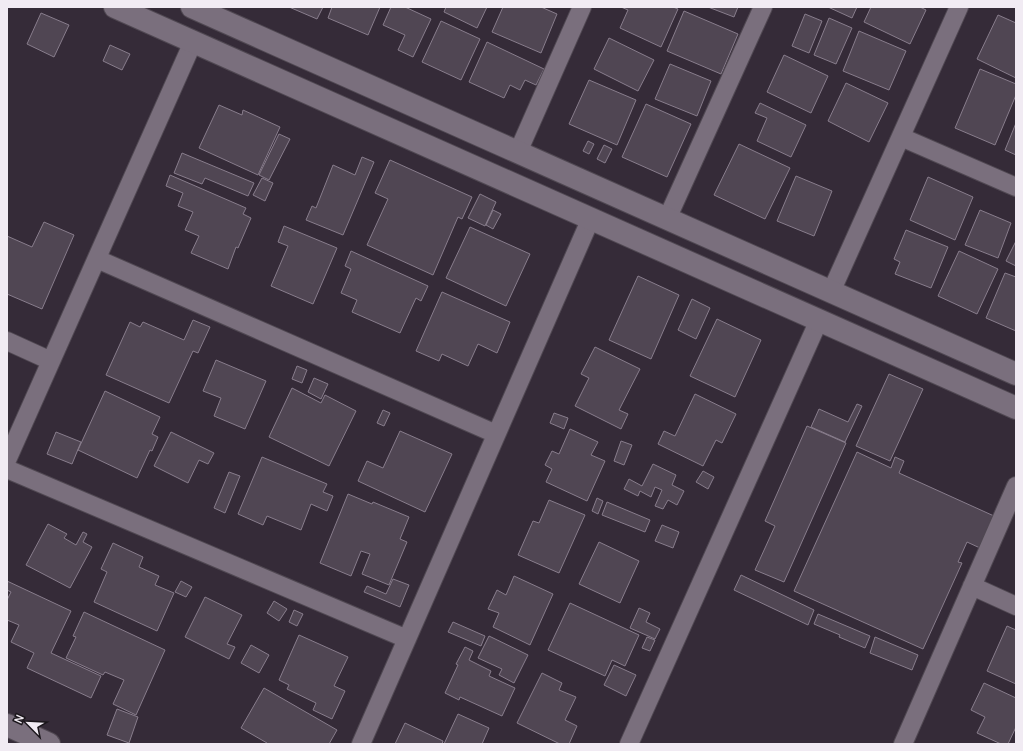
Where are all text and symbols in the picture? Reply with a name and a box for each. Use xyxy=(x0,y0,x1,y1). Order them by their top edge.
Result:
north arrow xyxy=(8,703,48,743)
text: N xyxy=(10,712,27,725)

